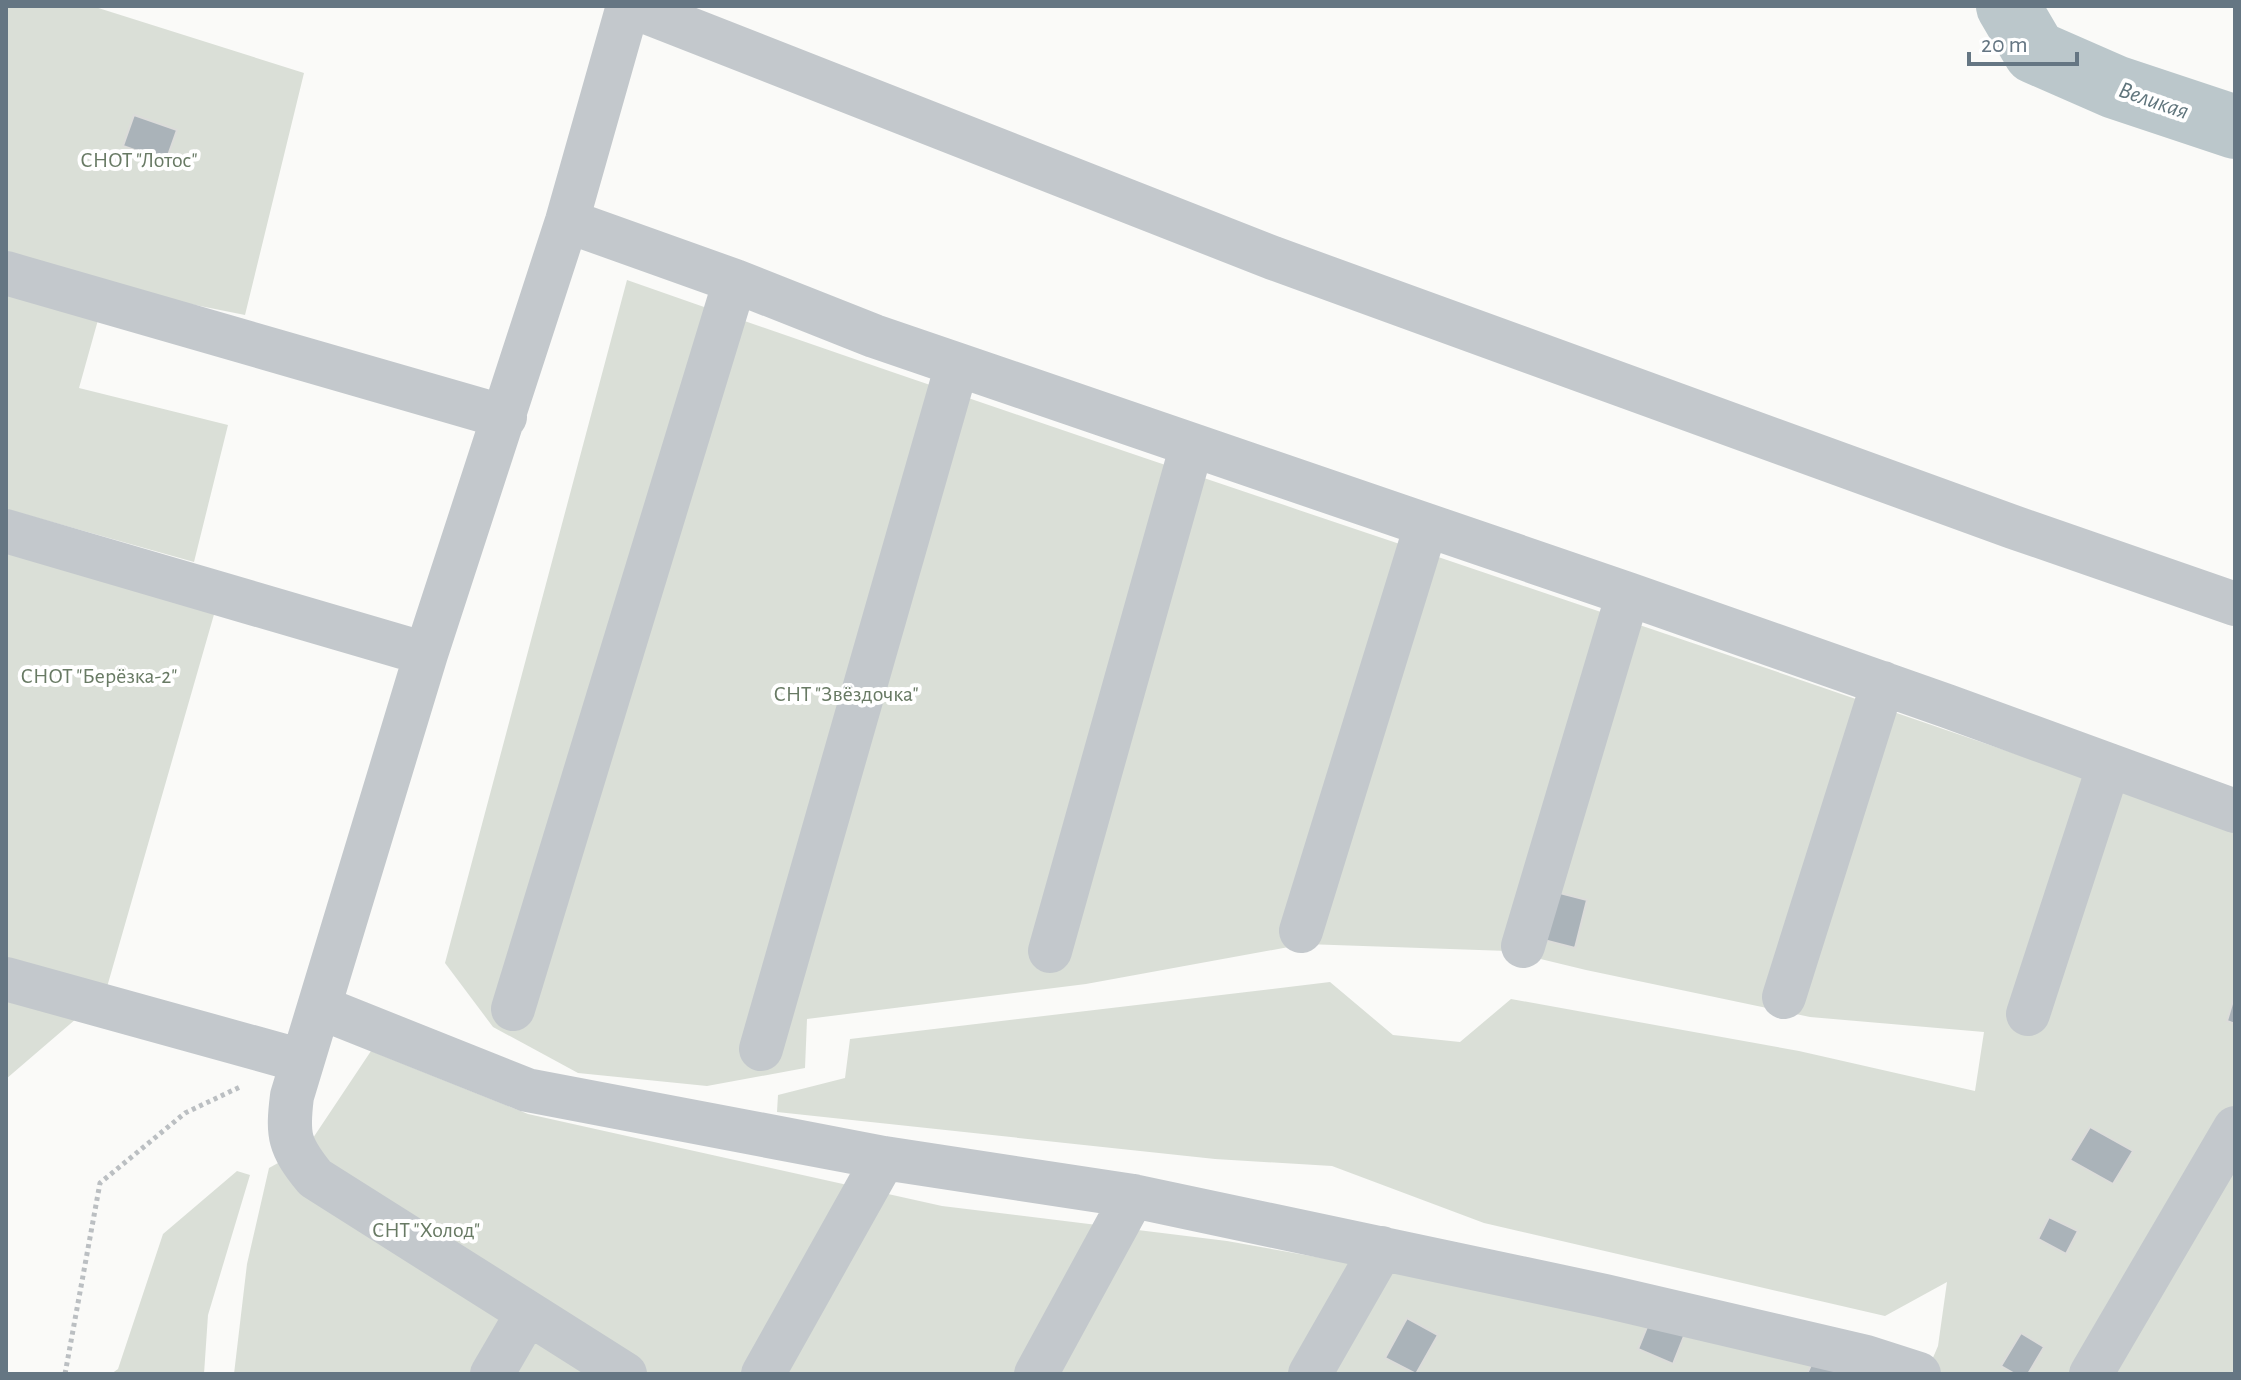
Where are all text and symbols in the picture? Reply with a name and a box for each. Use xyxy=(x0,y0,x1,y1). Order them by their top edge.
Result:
scale bar xyxy=(1969,16,2077,66)
text: 20 m xyxy=(1981,33,2028,57)
water label: Великая xyxy=(2116,78,2192,124)
park label: СНОТ "Лотос" xyxy=(80,149,198,171)
park label: СНОТ "Берёзка-2" xyxy=(21,665,177,687)
park label: СНТ "Звёздочка" xyxy=(773,683,919,705)
park label: СНТ "Холод" xyxy=(372,1219,480,1241)

